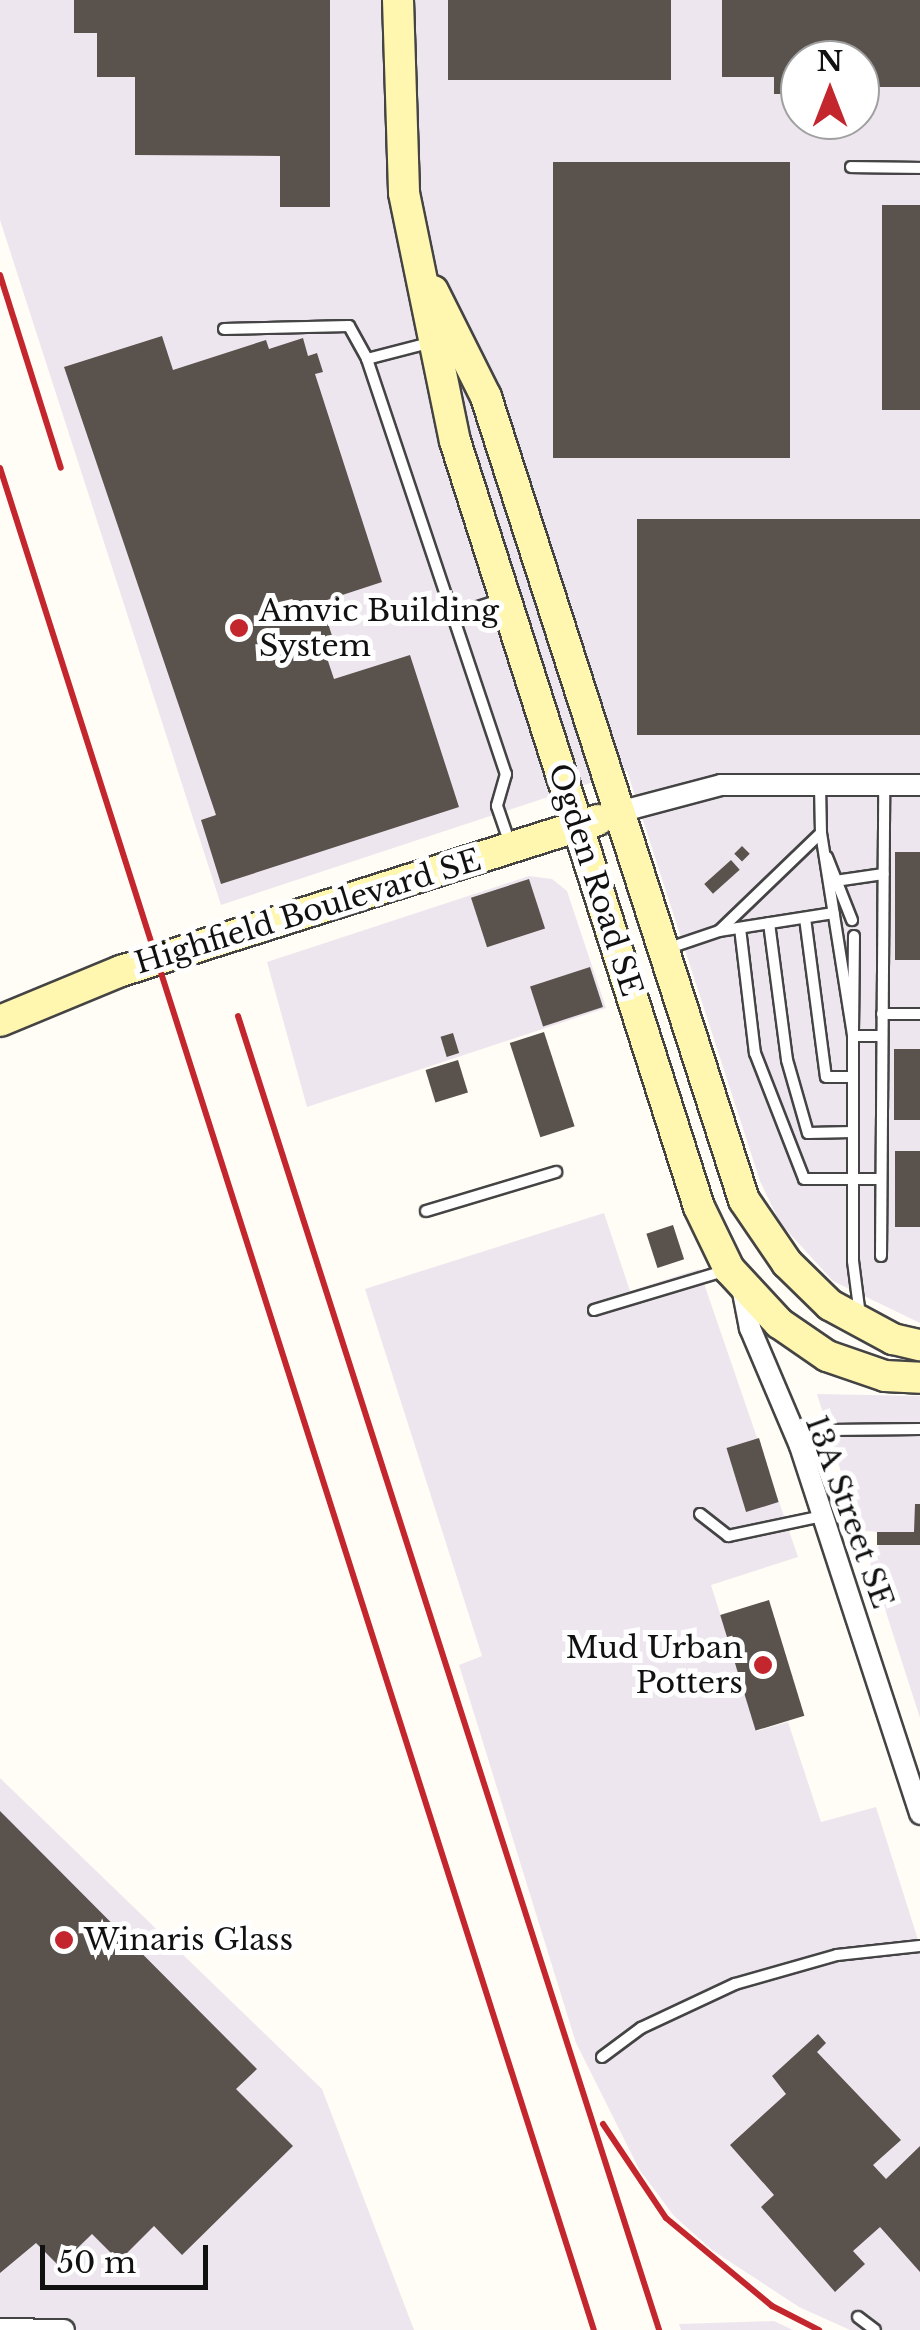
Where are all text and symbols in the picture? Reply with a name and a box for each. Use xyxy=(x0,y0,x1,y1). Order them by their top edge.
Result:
north arrow xyxy=(780,40,880,140)
text: N xyxy=(817,44,843,79)
place label: Amvic Building System xyxy=(259,593,499,664)
marker: Amvic Building System xyxy=(228,617,250,639)
street label: Ogden Road SE xyxy=(540,759,650,1001)
street label: Highfield Boulevard SE xyxy=(131,842,485,982)
street label: 13A Street SE xyxy=(797,1410,901,1614)
place label: Mud Urban Potters xyxy=(566,1630,743,1700)
marker: Mud Urban Potters xyxy=(752,1654,774,1676)
place label: Winaris Glass xyxy=(84,1922,293,1958)
marker: Winaris Glass xyxy=(53,1929,75,1951)
scale bar xyxy=(45,2225,212,2287)
text: 50 m xyxy=(57,2244,136,2281)

